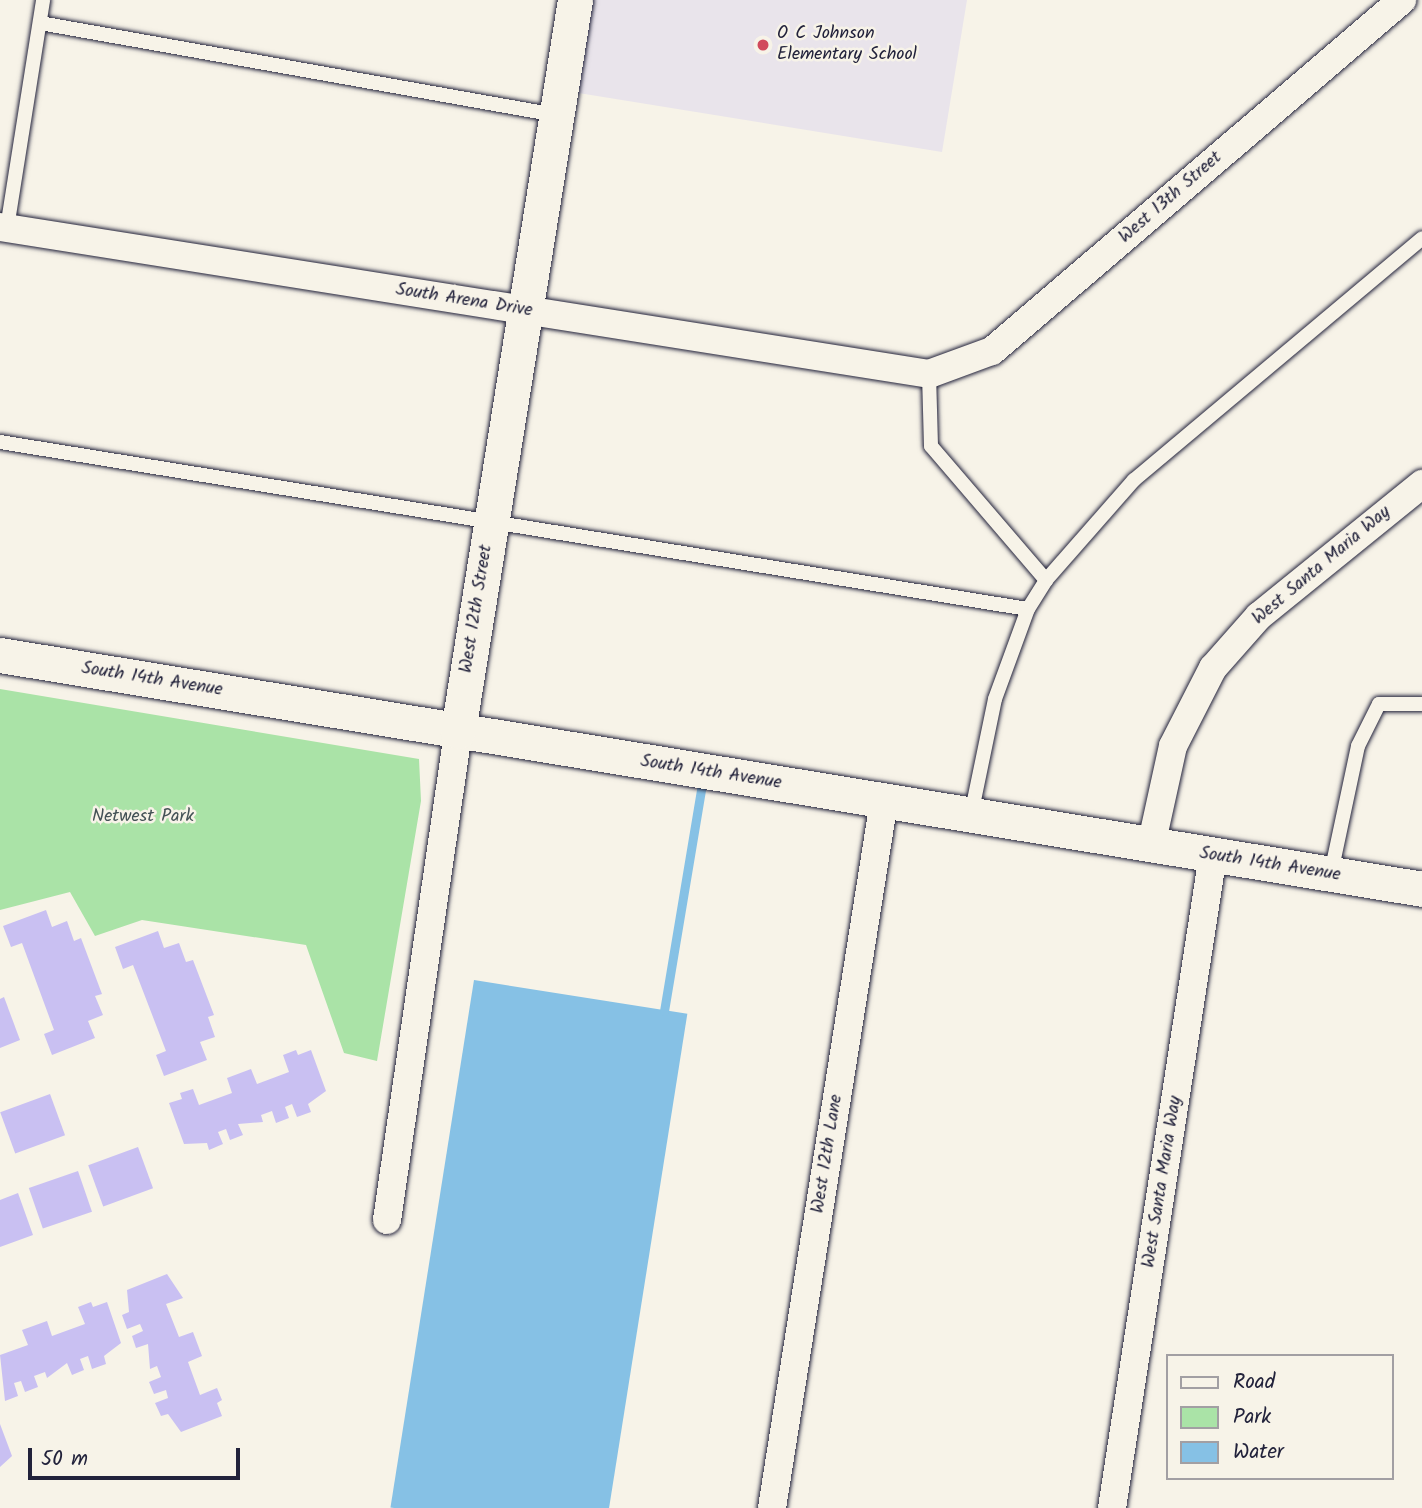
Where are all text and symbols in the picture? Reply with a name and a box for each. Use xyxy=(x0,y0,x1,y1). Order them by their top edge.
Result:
place label: O C Johnson Elementary School xyxy=(777,24,917,66)
marker: O C Johnson Elementary School xyxy=(755,37,771,53)
street label: West 13th Street xyxy=(1115,147,1227,249)
street label: South Arena Drive xyxy=(394,280,534,322)
street label: West Santa Maria Way xyxy=(1249,502,1395,630)
street label: West 12th Street xyxy=(456,543,498,675)
street label: South 14th Avenue xyxy=(80,658,224,702)
street label: South 14th Avenue xyxy=(639,751,783,795)
park label: Netwest Park xyxy=(92,806,194,828)
street label: South 14th Avenue xyxy=(1198,843,1342,887)
street label: West 12th Lane xyxy=(808,1093,848,1215)
street label: West Santa Maria Way xyxy=(1139,1095,1187,1269)
legend xyxy=(1166,1354,1394,1480)
text: Road xyxy=(1233,1366,1275,1399)
text: Park xyxy=(1233,1401,1271,1434)
scale bar xyxy=(32,1434,243,1478)
text: Water xyxy=(1233,1436,1284,1469)
text: 50 m xyxy=(41,1443,88,1476)

